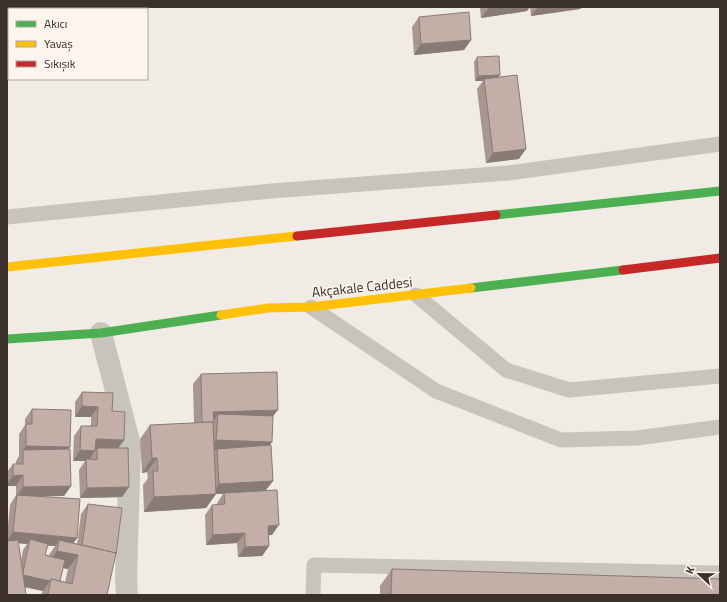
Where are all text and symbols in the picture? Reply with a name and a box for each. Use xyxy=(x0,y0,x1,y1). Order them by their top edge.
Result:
legend xyxy=(8,8,148,80)
text: Akıcı xyxy=(44,14,67,33)
text: Yavaş xyxy=(44,34,73,53)
text: Sıkışık xyxy=(44,54,76,73)
street label: Akçakale Caddesi xyxy=(311,271,413,302)
north arrow xyxy=(679,554,719,594)
text: K xyxy=(681,564,699,576)

